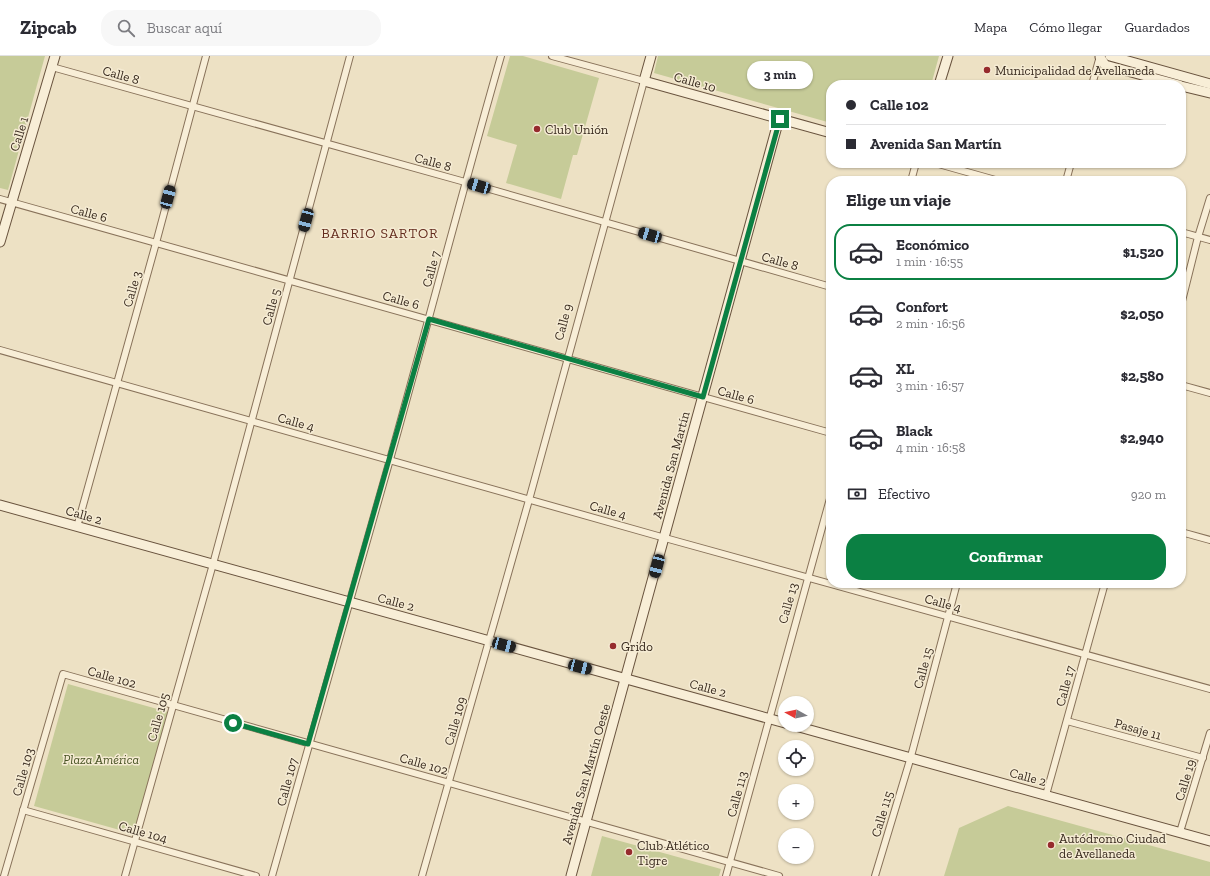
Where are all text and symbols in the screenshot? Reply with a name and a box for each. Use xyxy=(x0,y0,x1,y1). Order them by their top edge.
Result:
search box xyxy=(101,10,381,46)
text: Zipcab xyxy=(20,16,77,39)
icon: search xyxy=(115,17,137,39)
text: Buscar aquí xyxy=(147,19,222,37)
text: Mapa xyxy=(974,19,1007,36)
text: Cómo llegar xyxy=(1029,19,1102,36)
text: Guardados xyxy=(1124,19,1190,36)
callout: 3 min xyxy=(747,61,813,89)
street label: Calle 8 xyxy=(101,63,141,87)
place label: Municipalidad de Avellaneda xyxy=(995,63,1155,78)
marker: Municipalidad de Avellaneda xyxy=(982,65,992,75)
text: 3 min xyxy=(764,67,796,82)
street label: Calle 10 xyxy=(672,69,718,95)
text: Calle 102 xyxy=(870,96,929,114)
route end xyxy=(771,110,789,128)
street label: Calle 1 xyxy=(7,115,31,153)
place label: Club Unión xyxy=(545,122,609,137)
marker: Club Unión xyxy=(532,124,542,134)
text: Avenida San Martín xyxy=(870,135,1001,153)
street label: Calle 8 xyxy=(413,150,453,174)
car xyxy=(466,177,492,195)
car xyxy=(159,184,177,210)
text: Elige un viaje xyxy=(846,189,951,211)
street label: Calle 6 xyxy=(69,201,109,225)
car xyxy=(297,207,315,233)
district label: BARRIO SARTOR xyxy=(321,225,439,242)
car xyxy=(637,226,663,244)
icon: car xyxy=(848,234,884,270)
text: Económico xyxy=(896,236,969,254)
text: $1,520 xyxy=(1123,243,1164,261)
street label: Calle 7 xyxy=(419,249,443,289)
street label: Calle 8 xyxy=(760,249,800,273)
text: 1 min · 16:55 xyxy=(896,254,963,269)
street label: Calle 3 xyxy=(120,269,144,309)
street label: Calle 5 xyxy=(259,287,283,327)
street label: Calle 6 xyxy=(381,288,421,312)
icon: car xyxy=(848,296,884,332)
text: Confort xyxy=(896,298,948,316)
street label: Calle 9 xyxy=(551,302,575,342)
text: $2,050 xyxy=(1120,305,1164,323)
text: 2 min · 16:56 xyxy=(896,316,965,331)
icon: car xyxy=(848,358,884,394)
text: XL xyxy=(896,360,914,378)
text: $2,580 xyxy=(1121,367,1164,385)
text: 3 min · 16:57 xyxy=(896,378,964,393)
street label: Calle 6 xyxy=(716,383,756,407)
street label: Avenida San Martín xyxy=(649,409,693,520)
street label: Calle 4 xyxy=(276,410,316,434)
icon: car xyxy=(848,420,884,456)
text: Black xyxy=(896,422,933,440)
text: $2,940 xyxy=(1120,429,1164,447)
text: 4 min · 16:58 xyxy=(896,440,966,455)
icon: cash xyxy=(846,483,868,505)
text: Efectivo xyxy=(878,485,930,503)
text: 920 m xyxy=(1131,487,1166,502)
street label: Calle 4 xyxy=(588,498,628,522)
street label: Calle 2 xyxy=(64,503,104,527)
button: Confirmar xyxy=(846,534,1166,580)
car xyxy=(648,553,666,579)
street label: Calle 13 xyxy=(775,581,801,625)
street label: Calle 2 xyxy=(376,590,416,614)
street label: Calle 4 xyxy=(923,591,963,615)
car xyxy=(491,636,517,654)
place label: Grido xyxy=(621,639,653,654)
marker: Grido xyxy=(608,641,618,651)
street label: Calle 15 xyxy=(910,645,936,690)
car xyxy=(567,658,593,676)
street label: Calle 102 xyxy=(86,663,138,691)
street label: Calle 17 xyxy=(1052,664,1078,708)
street label: Calle 2 xyxy=(688,676,728,700)
street label: Calle 105 xyxy=(144,691,172,743)
street label: Calle 109 xyxy=(441,695,469,747)
north arrow xyxy=(778,696,814,732)
map controls xyxy=(778,696,814,864)
street label: Avenida San Martín Oeste xyxy=(559,702,613,846)
route start xyxy=(224,714,242,732)
street label: Pasaje 11 xyxy=(1113,715,1163,744)
button: locate xyxy=(778,740,814,776)
street label: Calle 103 xyxy=(9,746,37,798)
street label: Calle 102 xyxy=(398,750,450,778)
park label: Plaza América xyxy=(63,752,139,767)
street label: Calle 107 xyxy=(273,756,301,808)
street label: Calle 19 xyxy=(1172,757,1198,803)
street label: Calle 2 xyxy=(1008,765,1048,789)
street label: Calle 113 xyxy=(724,769,750,819)
button: + xyxy=(778,784,814,820)
street label: Calle 115 xyxy=(868,789,896,839)
street label: Calle 104 xyxy=(117,818,169,846)
button: − xyxy=(778,828,814,864)
place label: Autódromo Ciudad de Avellaneda xyxy=(1059,831,1166,861)
place label: Club Atlético Tigre xyxy=(637,838,710,868)
marker: Autódromo Ciudad de Avellaneda xyxy=(1046,840,1056,850)
marker: Club Atlético Tigre xyxy=(624,847,634,857)

